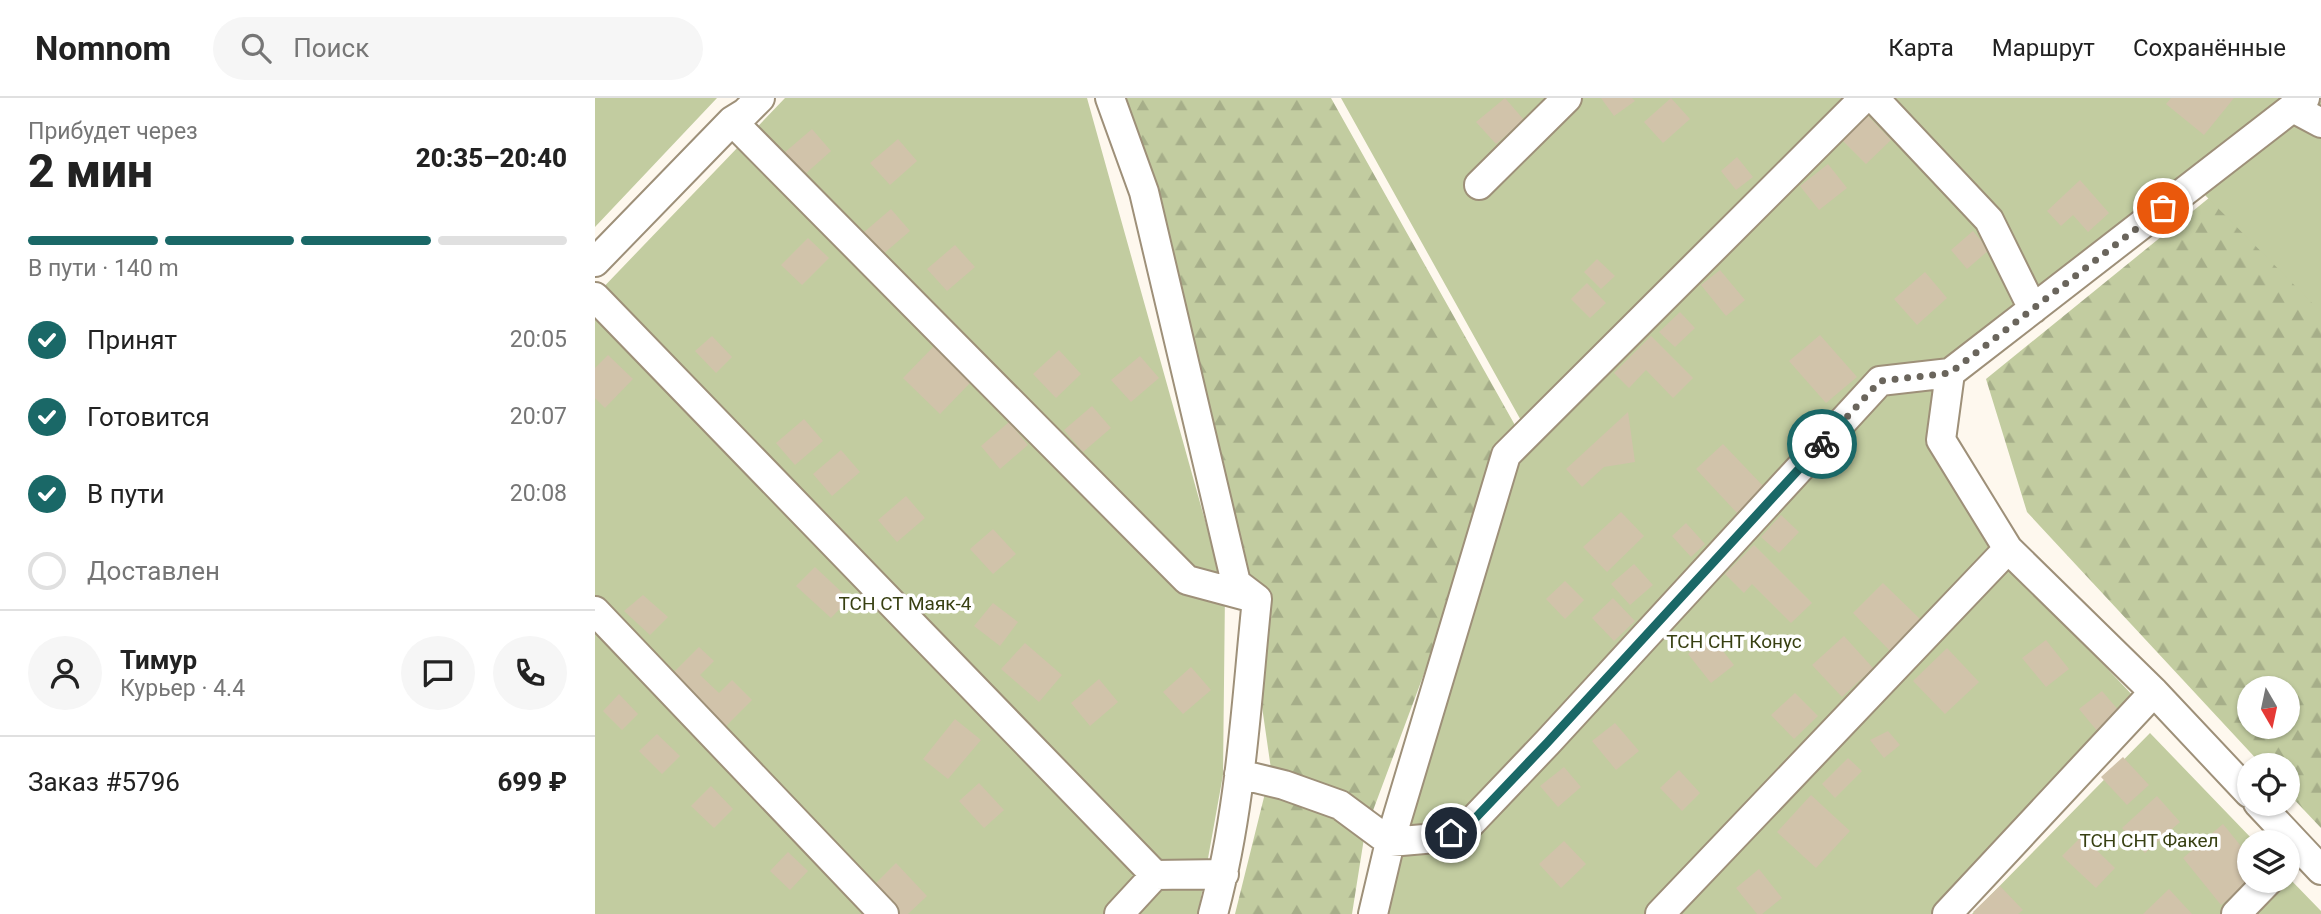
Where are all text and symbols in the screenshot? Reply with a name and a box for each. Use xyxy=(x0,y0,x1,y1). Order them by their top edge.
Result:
search box xyxy=(213,17,703,80)
text: Nomnom xyxy=(35,29,171,68)
icon: search xyxy=(237,29,275,67)
text: Поиск xyxy=(293,33,369,63)
text: Карта xyxy=(1888,34,1954,62)
text: Маршрут xyxy=(1992,34,2095,62)
text: Сохранённые xyxy=(2133,34,2286,62)
text: Прибудет через xyxy=(28,118,198,145)
text: 20:35–20:40 xyxy=(416,143,567,173)
text: 2 мин xyxy=(28,144,153,198)
pin xyxy=(2133,178,2193,238)
icon: bag xyxy=(2144,189,2182,227)
text: В пути · 140 m xyxy=(28,255,179,282)
icon: check xyxy=(28,321,66,359)
text: Принят xyxy=(87,325,177,355)
text: 20:05 xyxy=(510,326,567,353)
icon: check xyxy=(28,398,66,436)
text: Готовится xyxy=(87,402,210,432)
text: 20:07 xyxy=(510,403,567,430)
courier xyxy=(1787,409,1857,479)
icon: bike xyxy=(1803,425,1841,463)
icon: check xyxy=(28,475,66,513)
text: В пути xyxy=(87,479,164,509)
text: 20:08 xyxy=(510,480,567,507)
text: Доставлен xyxy=(87,556,220,586)
park label: ТСН СТ Маяк-4 xyxy=(838,592,972,615)
park label: ТСН СНТ Конус xyxy=(1666,630,1802,653)
button: person xyxy=(28,636,102,710)
button: chat xyxy=(401,636,475,710)
button: phone xyxy=(493,636,567,710)
text: Тимур xyxy=(120,645,197,675)
text: Курьер · 4.4 xyxy=(120,675,245,702)
north arrow xyxy=(2237,676,2299,738)
map controls xyxy=(2237,676,2300,893)
button: locate xyxy=(2237,753,2300,816)
text: Заказ #5796 xyxy=(28,767,180,797)
text: 699 ₽ xyxy=(497,767,567,797)
pin xyxy=(1421,803,1481,863)
icon: home xyxy=(1432,814,1470,852)
park label: ТСН СНТ Факел xyxy=(2079,829,2219,852)
button: layers xyxy=(2237,830,2300,893)

